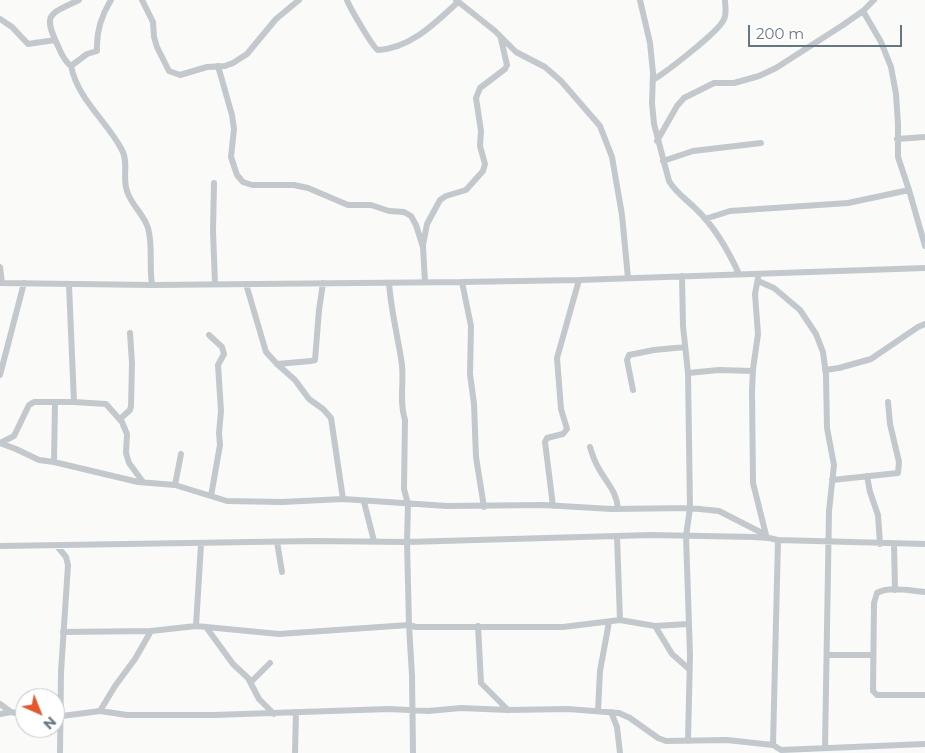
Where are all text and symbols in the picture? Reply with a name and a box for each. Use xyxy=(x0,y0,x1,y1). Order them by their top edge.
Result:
scale bar xyxy=(750,15,904,47)
text: 200 m xyxy=(756,24,804,43)
north arrow xyxy=(15,688,65,738)
text: N xyxy=(39,713,60,733)

